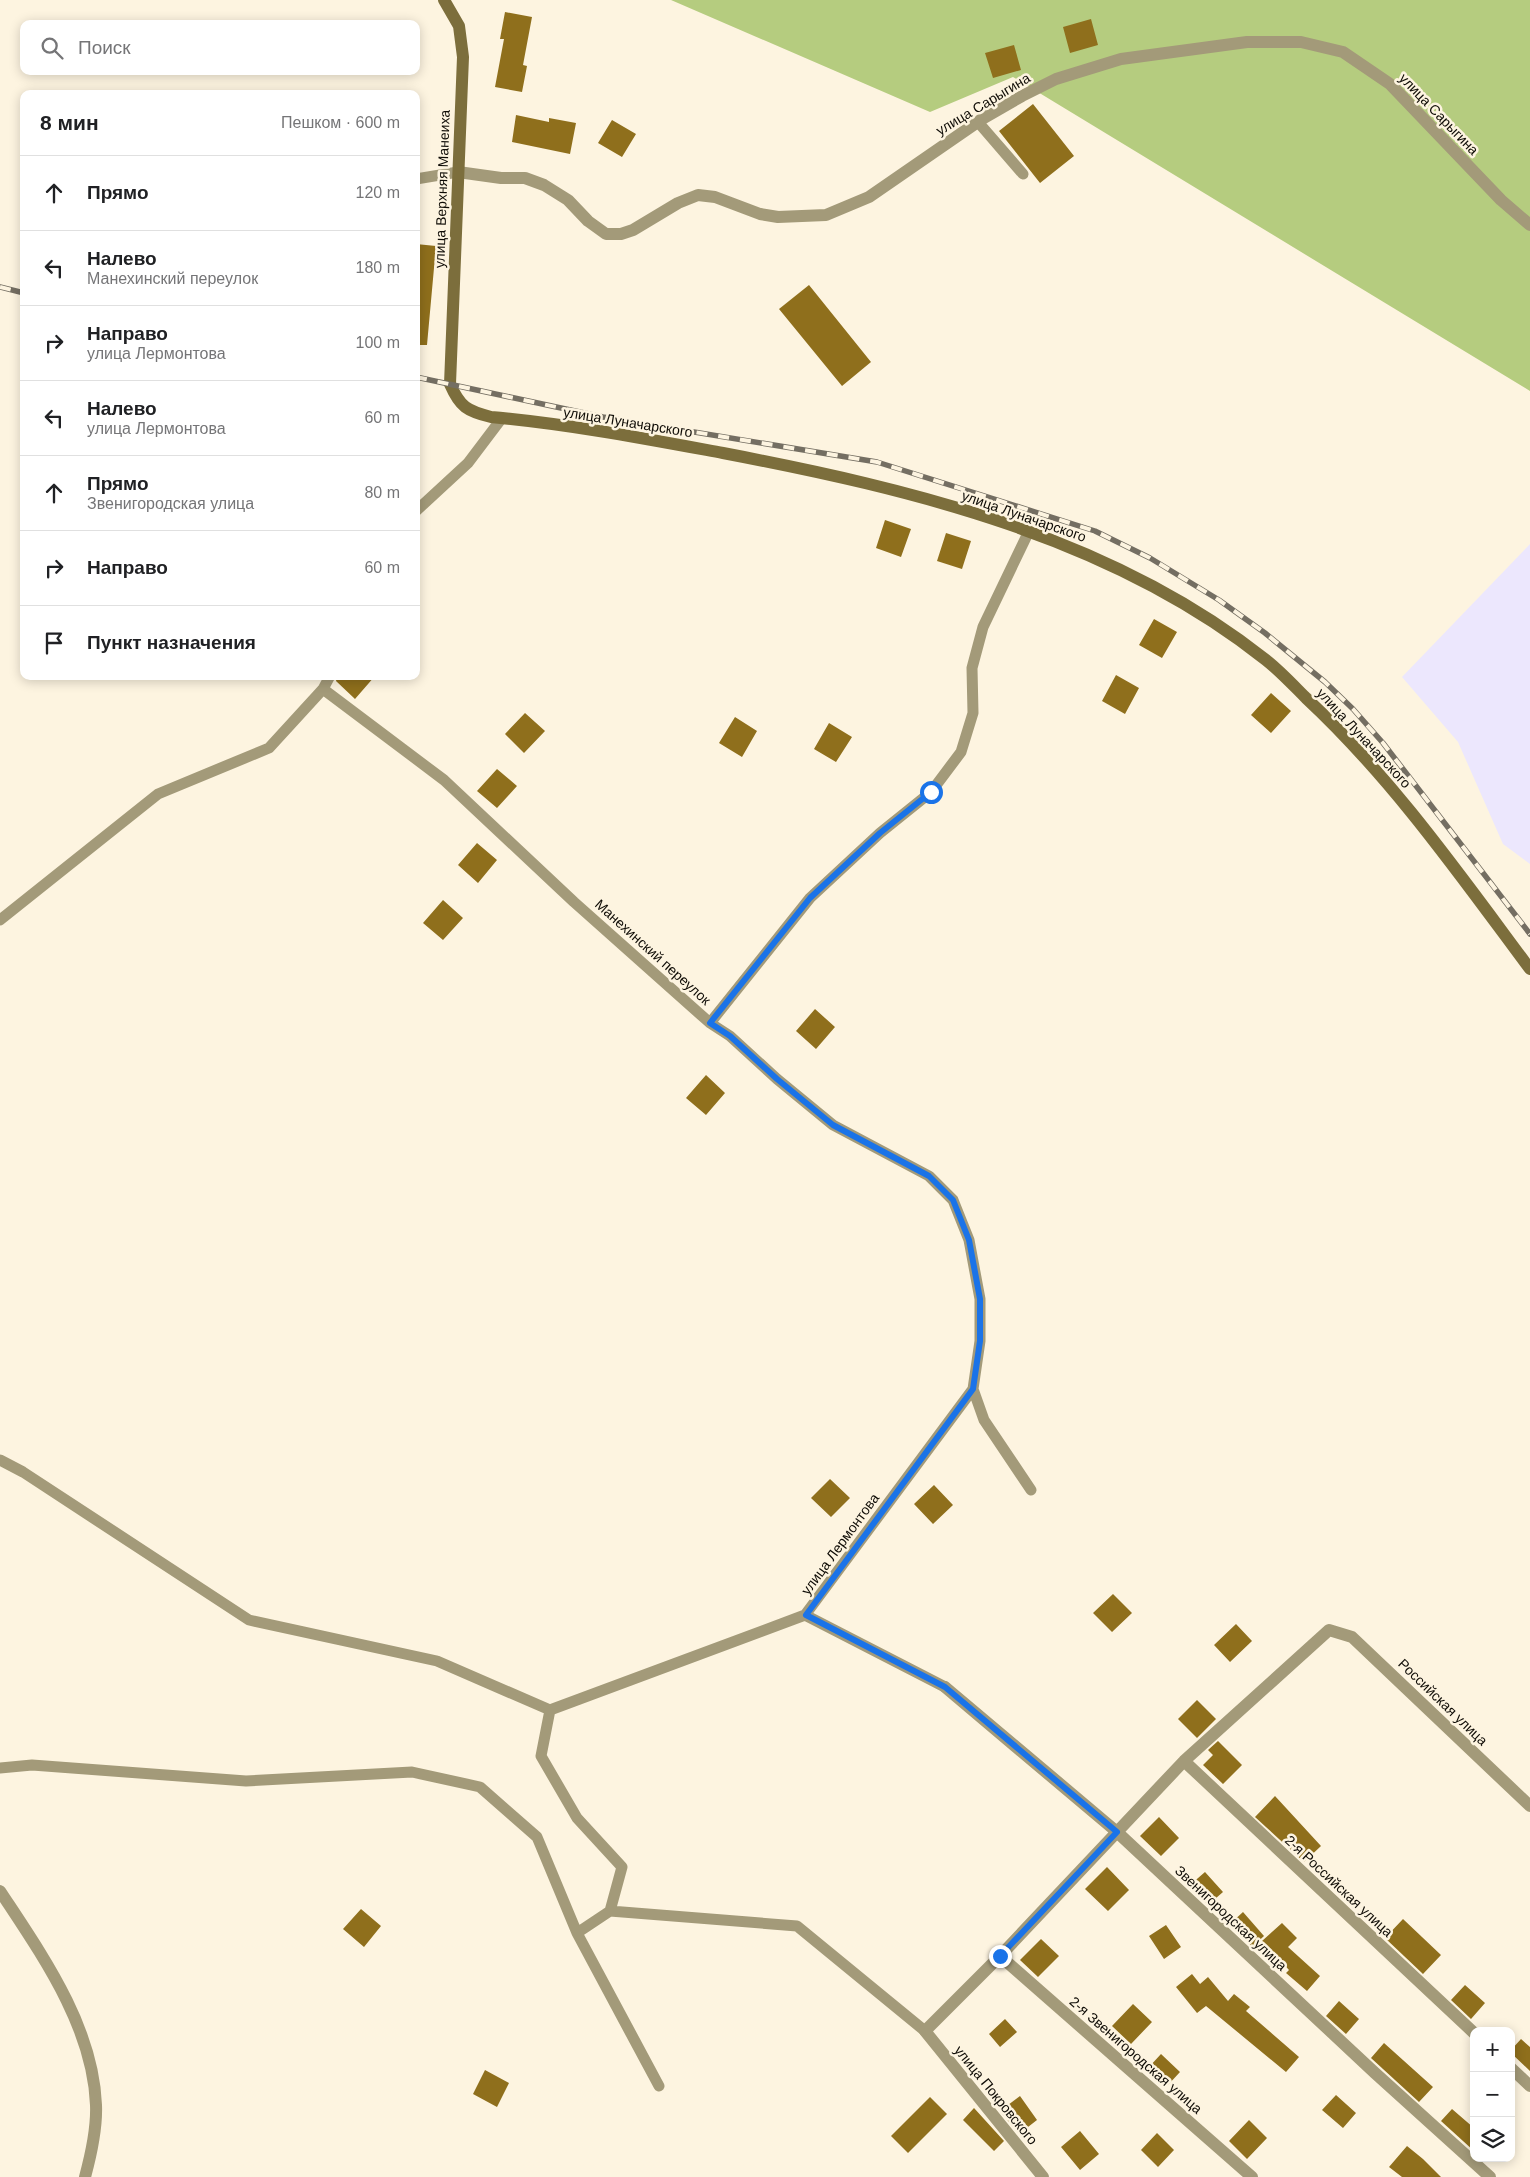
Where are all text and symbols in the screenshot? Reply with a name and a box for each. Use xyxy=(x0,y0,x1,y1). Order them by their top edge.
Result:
search box xyxy=(20,20,420,75)
icon: search xyxy=(38,34,66,62)
text: Поиск xyxy=(78,37,131,58)
street label: улица Сарыгина xyxy=(933,70,1033,138)
street label: улица Сарыгина xyxy=(1396,70,1482,158)
street label: улица Верхняя Манеиха xyxy=(431,109,453,268)
text: 8 мин xyxy=(40,111,99,134)
text: Пешком · 600 m xyxy=(281,114,400,131)
icon: ahead xyxy=(40,179,68,207)
text: Прямо xyxy=(87,182,149,203)
text: 120 m xyxy=(356,184,400,201)
text: Налево xyxy=(87,248,157,269)
icon: left xyxy=(40,254,68,282)
text: 180 m xyxy=(356,259,400,276)
text: Манехинский переулок xyxy=(87,270,258,287)
text: Направо xyxy=(87,323,168,344)
icon: right xyxy=(40,329,68,357)
text: 100 m xyxy=(356,334,400,351)
text: улица Лермонтова xyxy=(87,345,226,362)
text: Налево xyxy=(87,398,157,419)
icon: left xyxy=(40,404,68,432)
street label: улица Луначарского xyxy=(562,404,694,440)
text: 60 m xyxy=(364,409,400,426)
text: улица Лермонтова xyxy=(87,420,226,437)
text: Прямо xyxy=(87,473,149,494)
icon: ahead xyxy=(40,479,68,507)
text: 80 m xyxy=(364,484,400,501)
street label: улица Луначарского xyxy=(960,487,1088,545)
text: Звенигородская улица xyxy=(87,495,254,512)
icon: right xyxy=(40,554,68,582)
text: Направо xyxy=(87,557,168,578)
text: 60 m xyxy=(364,559,400,576)
icon: arrive xyxy=(40,629,68,657)
text: Пункт назначения xyxy=(87,632,256,653)
street label: улица Луначарского xyxy=(1314,685,1414,791)
route start xyxy=(920,781,943,804)
street label: Манехинский переулок xyxy=(592,896,715,1009)
street label: улица Лермонтова xyxy=(798,1490,882,1598)
street label: Российская улица xyxy=(1395,1655,1491,1749)
street label: 2-я Российская улица xyxy=(1282,1832,1396,1940)
street label: Звенигородская улица xyxy=(1172,1862,1290,1974)
route end xyxy=(989,1945,1012,1968)
street label: 2-я Звенигородская улица xyxy=(1067,1993,1206,2117)
map controls xyxy=(1470,2027,1515,2162)
button: + xyxy=(1470,2027,1515,2072)
street label: улица Покровского xyxy=(951,2042,1041,2148)
button: − xyxy=(1470,2072,1515,2117)
button: layers xyxy=(1470,2117,1515,2162)

